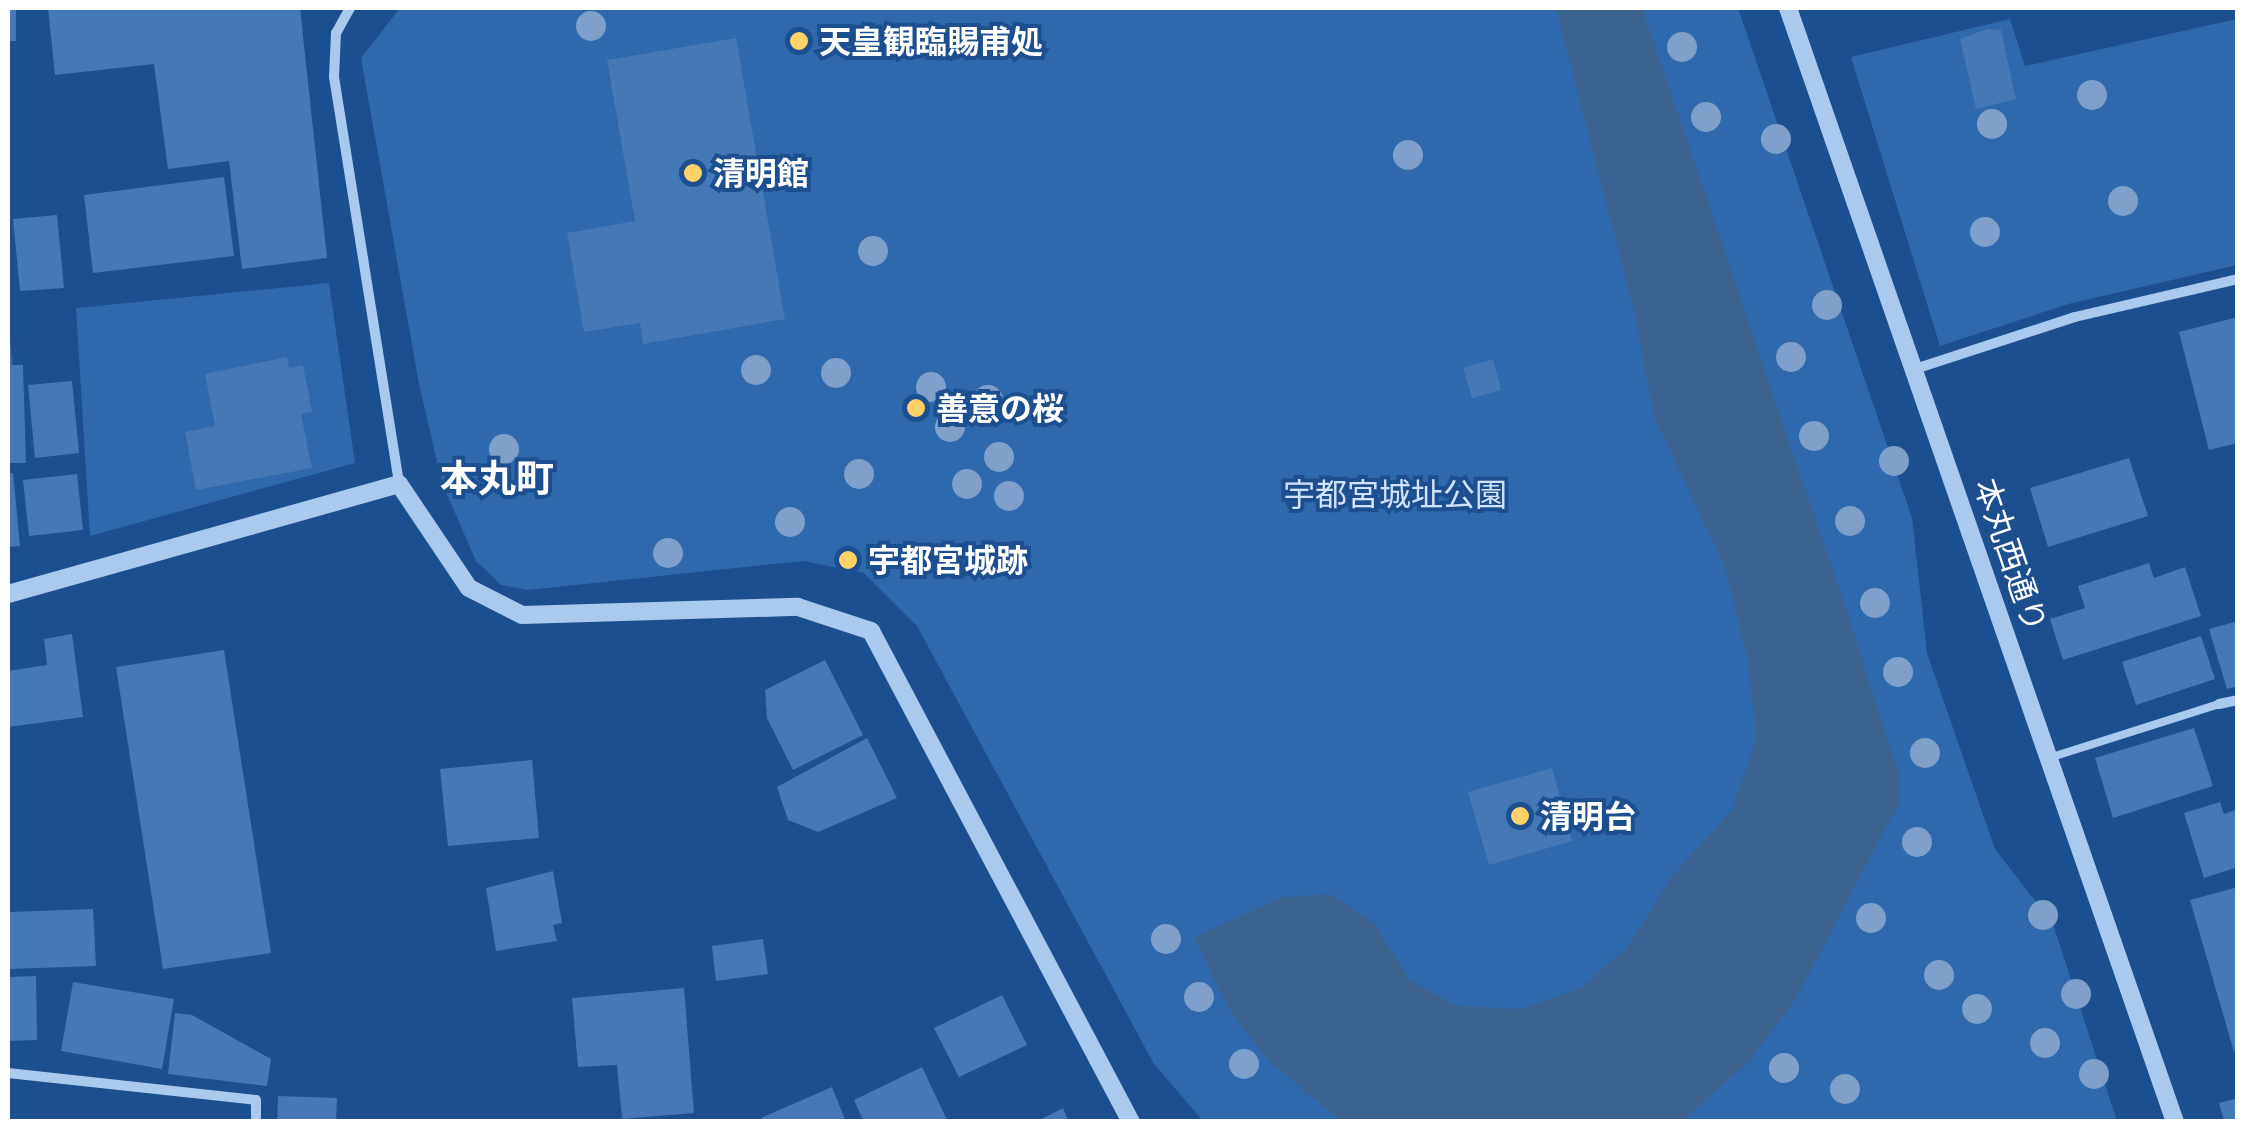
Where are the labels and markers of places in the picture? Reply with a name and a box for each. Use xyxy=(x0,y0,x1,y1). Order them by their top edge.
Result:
place label: 天皇観臨賜甫処 xyxy=(819,22,1043,60)
marker: 天皇観臨賜甫処 xyxy=(788,30,810,52)
place label: 清明館 xyxy=(713,154,809,192)
marker: 清明館 xyxy=(682,162,704,184)
place label: 善意の桜 xyxy=(936,389,1064,427)
marker: 善意の桜 xyxy=(905,397,927,419)
place label: 宇都宮城跡 xyxy=(868,541,1028,579)
marker: 宇都宮城跡 xyxy=(837,549,859,571)
place label: 清明台 xyxy=(1540,797,1636,835)
marker: 清明台 xyxy=(1509,805,1531,827)

